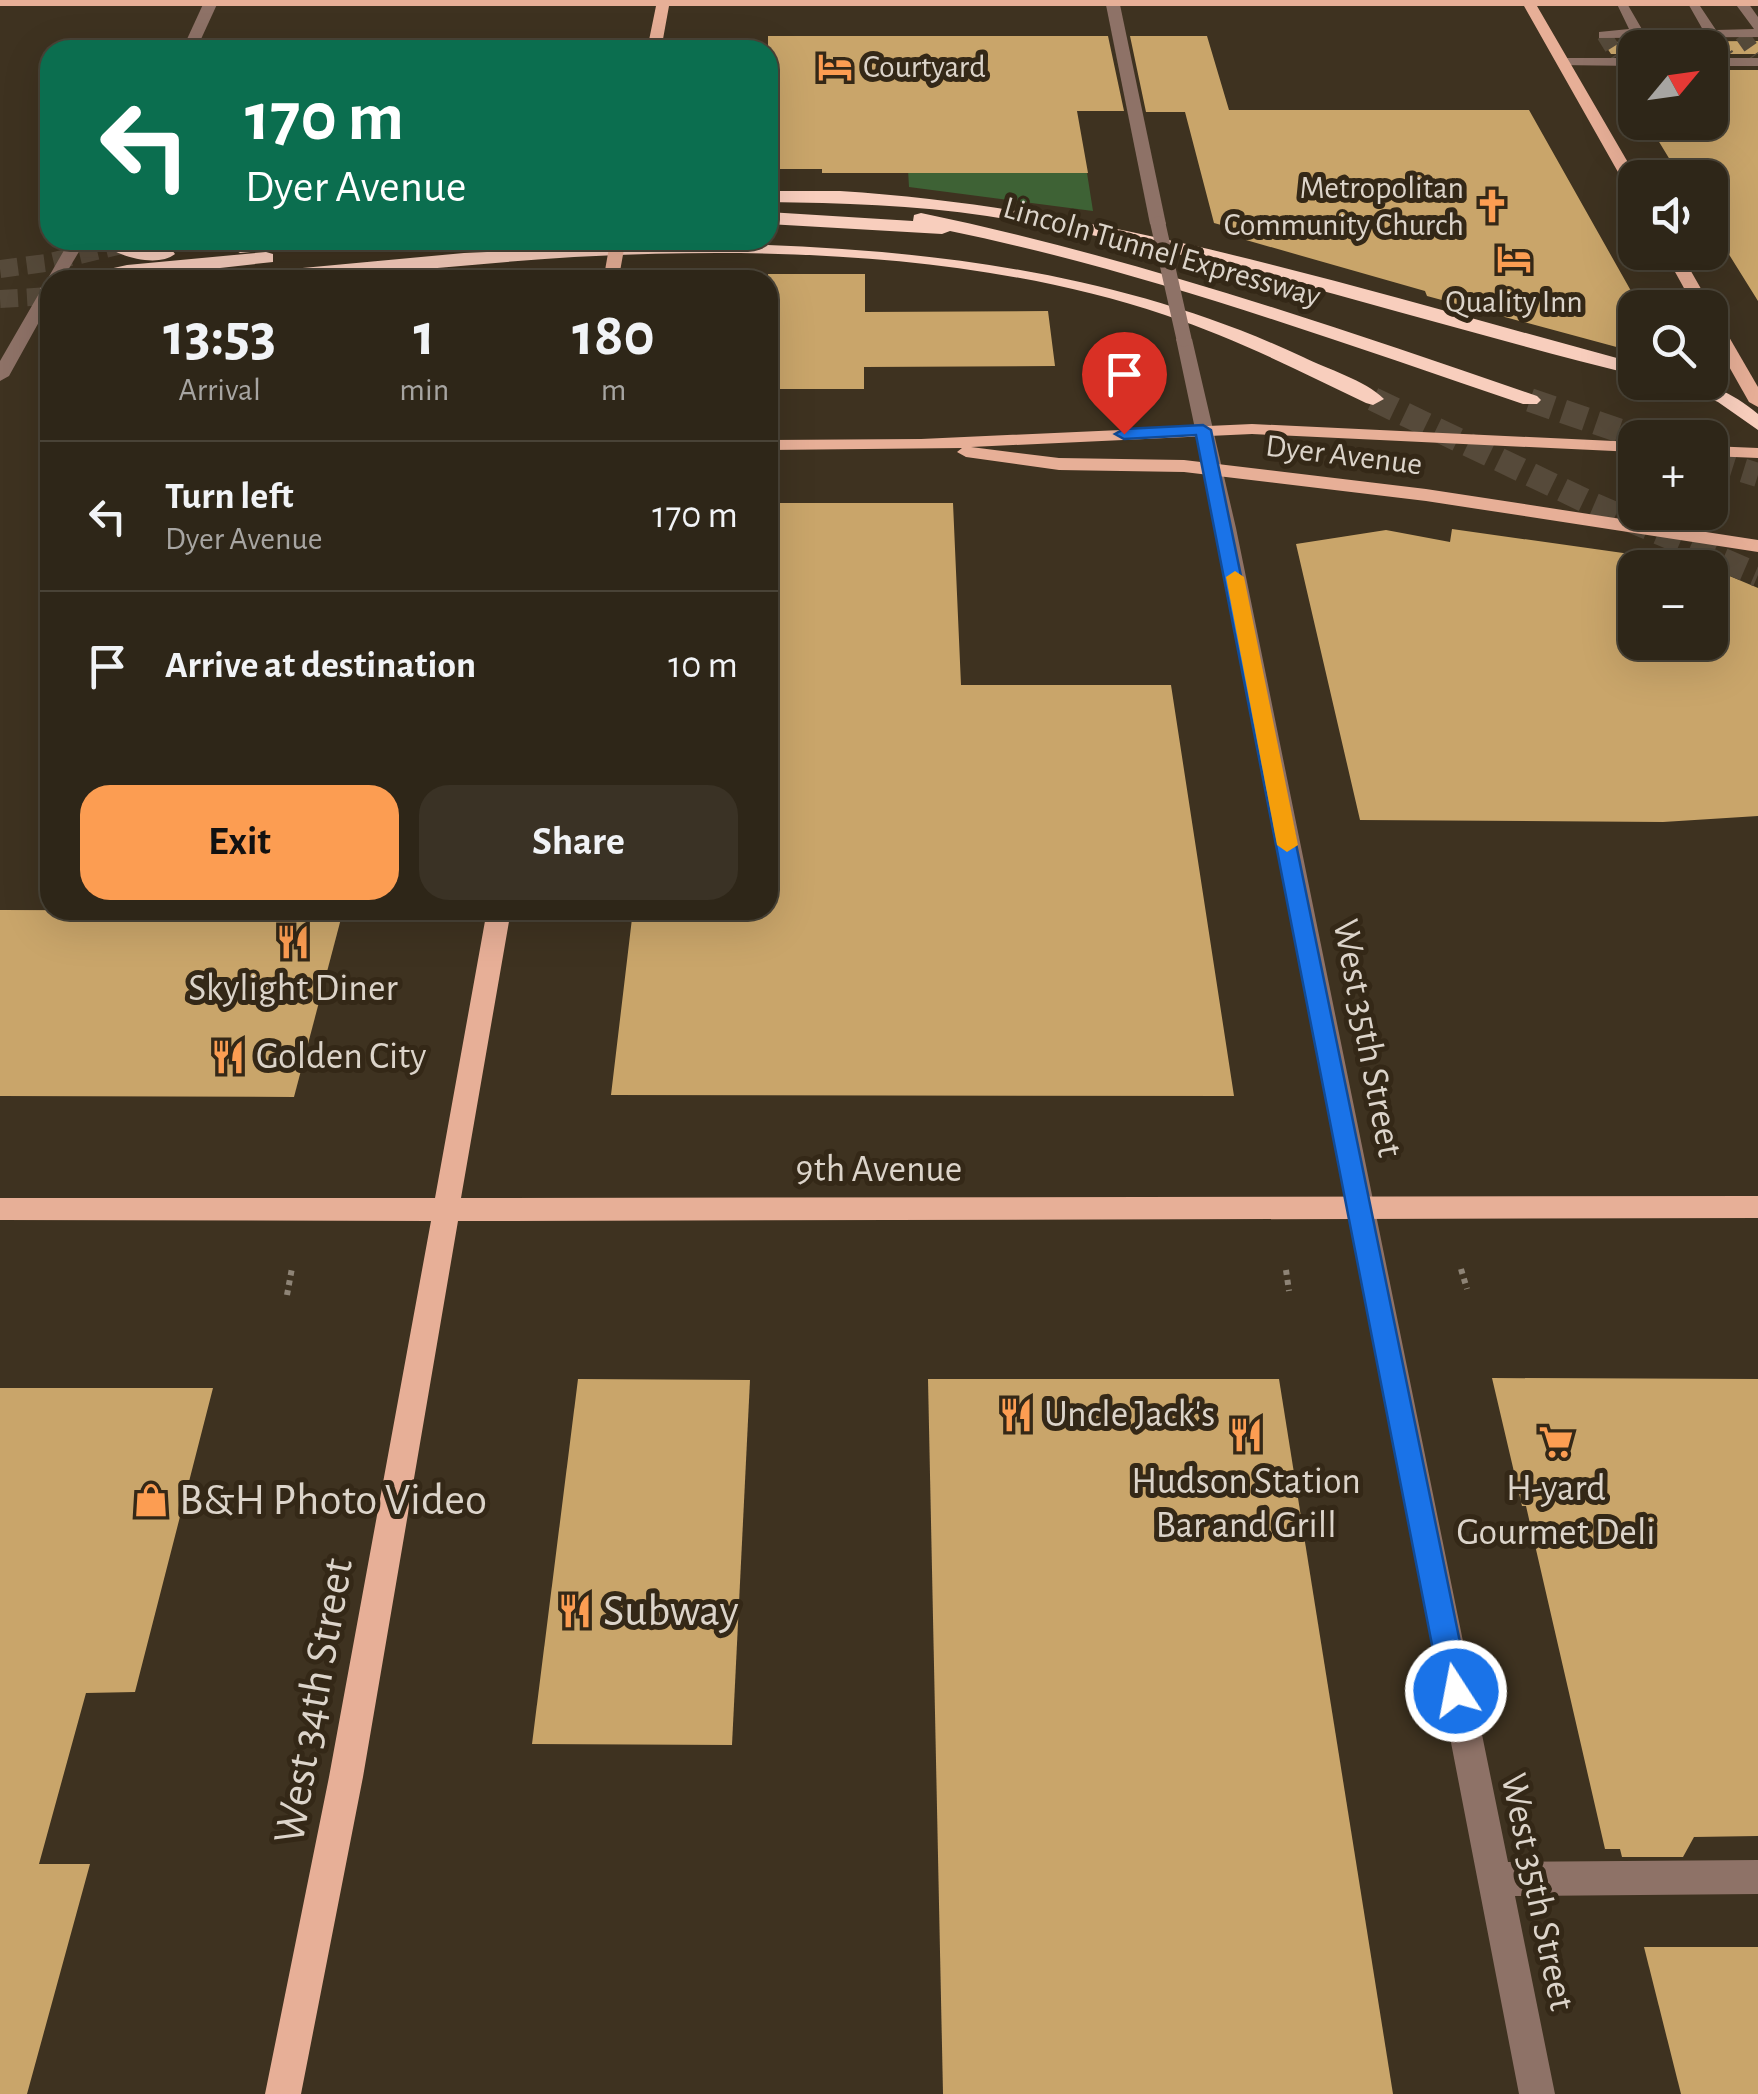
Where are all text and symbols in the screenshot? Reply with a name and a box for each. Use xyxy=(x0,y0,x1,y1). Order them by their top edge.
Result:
north arrow xyxy=(1618,30,1728,140)
map controls xyxy=(1618,30,1728,660)
hotel icon: Courtyard xyxy=(816,48,854,86)
place label: Courtyard xyxy=(863,51,986,83)
icon: left xyxy=(80,80,210,210)
text: 170 m xyxy=(245,83,404,153)
button: sound xyxy=(1618,160,1728,270)
text: Dyer Avenue xyxy=(245,165,467,210)
place label: Metropolitan Community Church xyxy=(1224,172,1464,241)
church icon: Metropolitan Community Church xyxy=(1473,187,1511,225)
street label: Lincoln Tunnel Expressway xyxy=(1000,191,1325,313)
hotel icon: Quality Inn xyxy=(1495,240,1533,278)
place label: Quality Inn xyxy=(1445,286,1583,318)
button: search xyxy=(1618,290,1728,400)
text: 13:53 xyxy=(163,306,276,366)
text: 1 xyxy=(413,306,435,366)
text: 180 xyxy=(572,306,655,366)
pin xyxy=(1082,332,1167,435)
icon: arrive xyxy=(1097,347,1152,402)
text: Arrival xyxy=(179,374,261,406)
text: min xyxy=(399,374,449,406)
text: m xyxy=(601,374,626,406)
button: + xyxy=(1618,420,1728,530)
street label: Dyer Avenue xyxy=(1264,430,1424,480)
text: Turn left xyxy=(165,478,293,516)
icon: left xyxy=(80,489,135,544)
text: 170 m xyxy=(652,497,738,535)
text: Dyer Avenue xyxy=(165,523,323,555)
button: − xyxy=(1618,550,1728,660)
icon: arrive xyxy=(80,639,135,694)
text: Arrive at destination xyxy=(165,647,476,685)
text: 10 m xyxy=(668,647,738,685)
button: Exit xyxy=(80,785,399,900)
button: Share xyxy=(419,785,738,900)
street label: West 35th Street xyxy=(1325,916,1409,1160)
restaurant icon: Skylight Diner xyxy=(274,923,312,961)
place label: Skylight Diner xyxy=(188,970,398,1008)
restaurant icon: Golden City xyxy=(209,1038,247,1076)
place label: Golden City xyxy=(256,1038,426,1076)
street label: 9th Avenue xyxy=(796,1151,962,1189)
restaurant icon: Uncle Jack's xyxy=(997,1396,1035,1434)
place label: Uncle Jack's xyxy=(1044,1396,1215,1434)
restaurant icon: Hudson Station Bar and Grill xyxy=(1227,1416,1265,1454)
supermarket icon: H-yard Gourmet Deli xyxy=(1537,1423,1575,1461)
place label: Hudson Station Bar and Grill xyxy=(1131,1463,1361,1545)
place label: H-yard Gourmet Deli xyxy=(1457,1470,1655,1552)
place label: B&H Photo Video xyxy=(179,1478,487,1523)
shop icon: B&H Photo Video xyxy=(132,1481,170,1519)
street label: West 34th Street xyxy=(267,1555,361,1847)
place label: Subway xyxy=(603,1589,739,1634)
restaurant icon: Subway xyxy=(556,1592,594,1630)
position arrow xyxy=(1404,1639,1508,1743)
street label: West 35th Street xyxy=(1493,1770,1581,2014)

